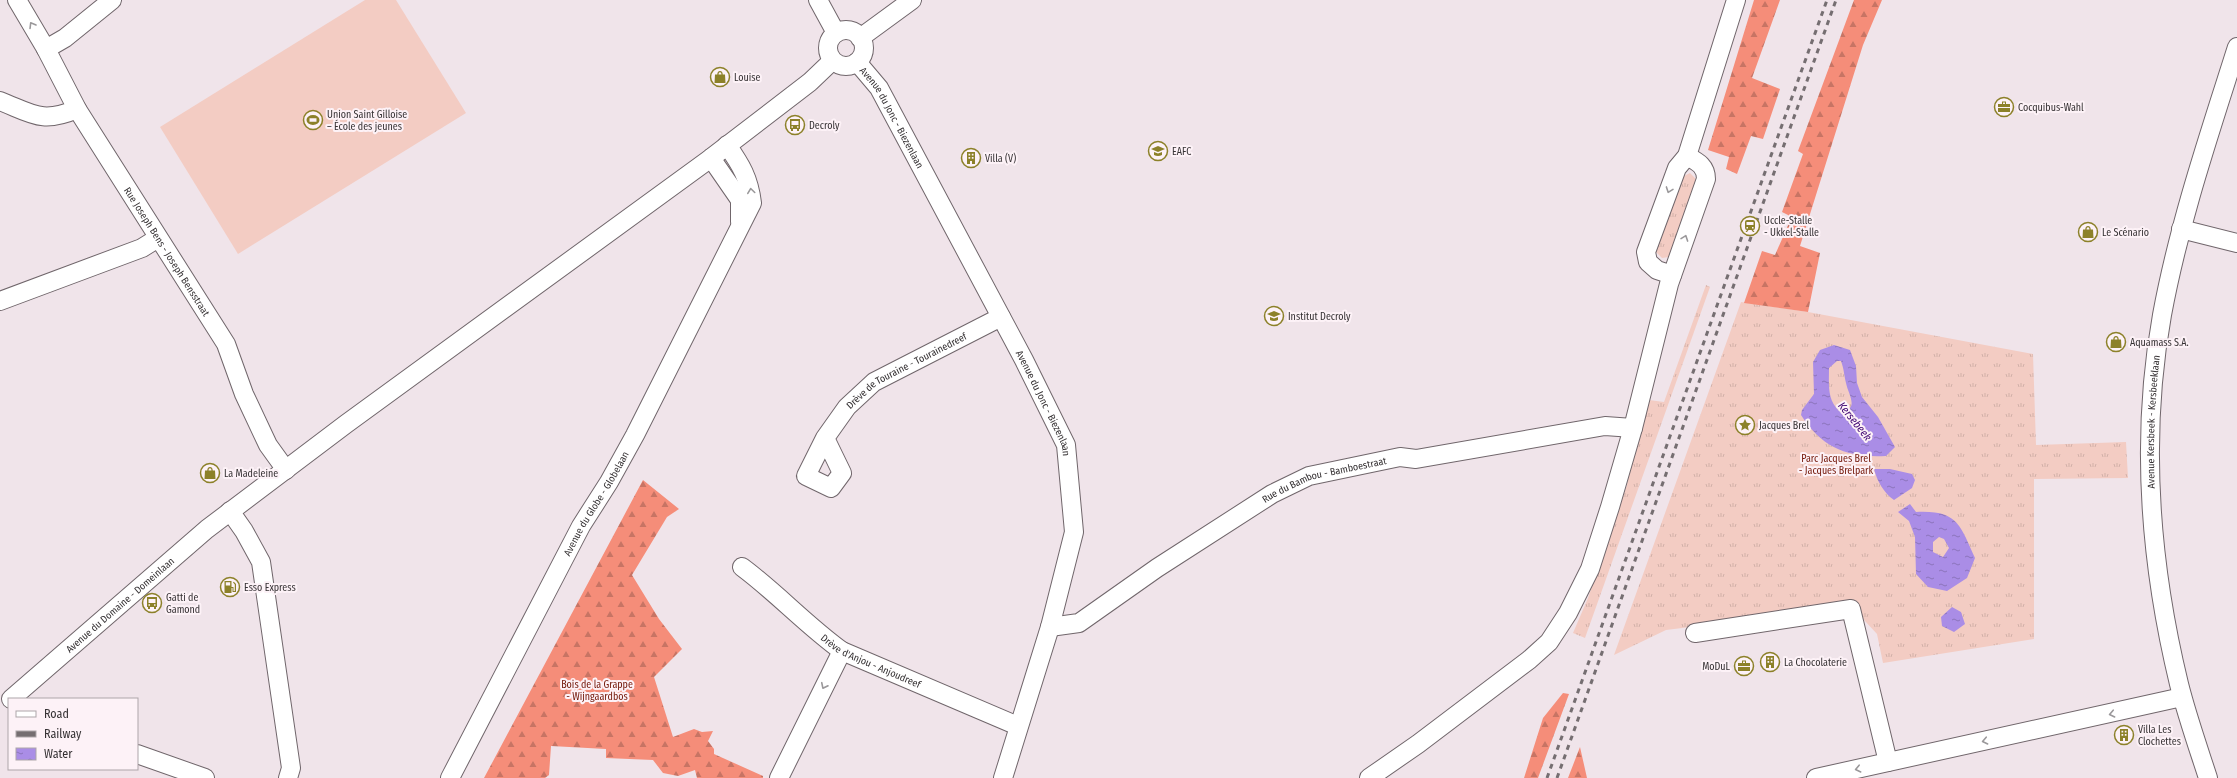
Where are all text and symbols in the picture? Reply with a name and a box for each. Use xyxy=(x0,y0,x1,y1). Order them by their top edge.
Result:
one-way arrow xyxy=(29,22,36,29)
street label: Avenue du Jonc - Biezenlaan xyxy=(857,65,926,171)
shop icon: Louise xyxy=(709,66,731,88)
place label: Louise xyxy=(734,72,760,84)
office icon: Cocquibus-Wahl xyxy=(1993,96,2015,118)
place label: Cocquibus-Wahl xyxy=(2018,102,2084,114)
sports icon: Union Saint Gilloise – École des jeunes xyxy=(302,109,324,131)
place label: Union Saint Gilloise – École des jeunes xyxy=(327,109,407,133)
bus stop icon: Decroly xyxy=(784,114,806,136)
place label: Decroly xyxy=(809,120,840,132)
school or university icon: EAFC xyxy=(1147,140,1169,162)
place label: EAFC xyxy=(1172,146,1191,158)
building icon: Villa (V) xyxy=(960,147,982,169)
place label: Villa (V) xyxy=(985,152,1016,165)
street label: Rue Joseph Bens - Joseph Bensstraat xyxy=(121,185,212,319)
one-way arrow xyxy=(1666,186,1674,193)
one-way arrow xyxy=(747,188,756,194)
station icon: Uccle-Stalle - Ukkel-Stalle xyxy=(1739,215,1761,237)
place label: Uccle-Stalle - Ukkel-Stalle xyxy=(1764,215,1819,239)
shop icon: Le Scénario xyxy=(2077,221,2099,243)
place label: Le Scénario xyxy=(2102,227,2149,239)
one-way arrow xyxy=(1680,235,1688,242)
school or university icon: Institut Decroly xyxy=(1263,305,1285,327)
place label: Institut Decroly xyxy=(1288,311,1351,323)
street label: Drève de Touraine - Tourainedreef xyxy=(844,330,970,412)
shop icon: Aquamass S.A. xyxy=(2105,331,2127,353)
place label: Aquamass S.A. xyxy=(2130,337,2189,349)
street label: Avenue du Jonc - Biezenlaan xyxy=(1013,349,1072,457)
street label: Avenue Kersbeek - Kersbeeklaan xyxy=(2145,354,2163,489)
water label: Kersebeek xyxy=(1835,399,1875,444)
place icon: Jacques Brel xyxy=(1734,414,1756,436)
place label: Jacques Brel xyxy=(1759,420,1809,432)
street label: Avenue du Globe - Globelaan xyxy=(562,449,632,558)
park label: Parc Jacques Brel - Jacques Brelpark xyxy=(1799,453,1874,477)
street label: Rue du Bambou - Bamboestraat xyxy=(1260,455,1388,506)
shop icon: La Madeleine xyxy=(199,462,221,484)
place label: La Madeleine xyxy=(224,468,278,480)
street label: Avenue du Domaine - Domeinlaan xyxy=(64,555,177,656)
fuel station icon: Esso Express xyxy=(219,576,241,598)
place label: Esso Express xyxy=(244,582,296,594)
bus stop icon: Gatti de Gamond xyxy=(141,592,163,614)
place label: Gatti de Gamond xyxy=(166,592,200,616)
street label: Drève d'Anjou - Anjoudreef xyxy=(818,632,923,691)
building icon: La Chocolaterie xyxy=(1759,651,1781,673)
office icon: MoDuL xyxy=(1733,655,1755,677)
place label: La Chocolaterie xyxy=(1784,657,1847,669)
place label: MoDuL xyxy=(1702,661,1731,673)
park label: Bois de la Grappe - Wijngaardbos xyxy=(561,679,633,703)
one-way arrow xyxy=(821,682,829,690)
legend xyxy=(8,698,138,770)
text: Road xyxy=(44,707,69,721)
one-way arrow xyxy=(2109,709,2115,717)
building icon: Villa Les Clochettes xyxy=(2113,724,2135,746)
place label: Villa Les Clochettes xyxy=(2138,724,2181,748)
text: Railway xyxy=(44,727,82,741)
one-way arrow xyxy=(1982,736,1988,745)
text: Water xyxy=(44,747,73,761)
one-way arrow xyxy=(1855,764,1861,772)

